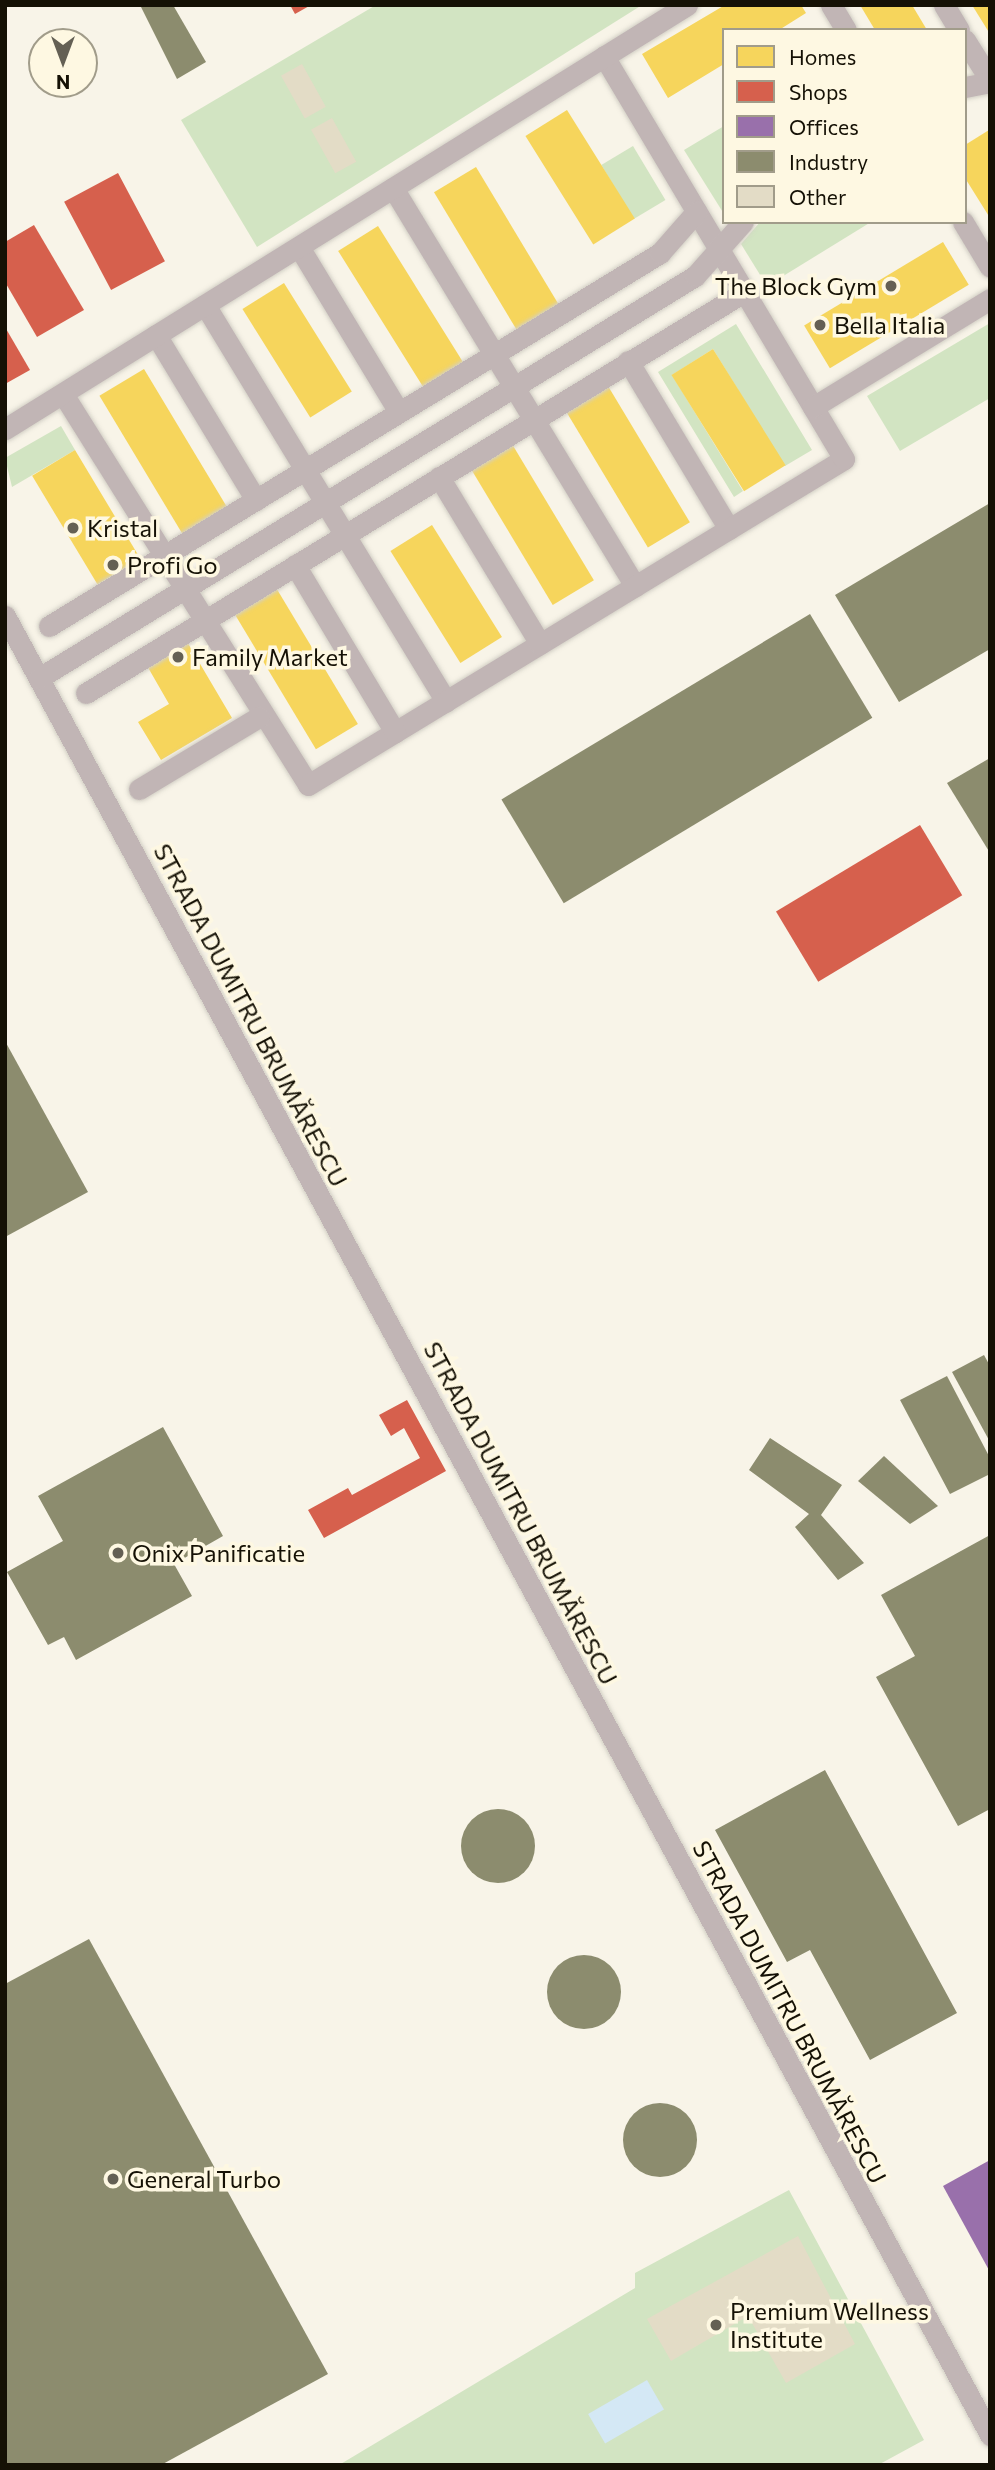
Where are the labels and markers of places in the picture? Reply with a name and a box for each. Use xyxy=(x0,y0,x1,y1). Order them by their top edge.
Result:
place label: The Block Gym xyxy=(715,272,877,300)
marker: The Block Gym xyxy=(883,278,899,294)
place label: Bella Italia xyxy=(834,311,945,339)
marker: Bella Italia xyxy=(812,317,828,333)
place label: Kristal xyxy=(87,514,158,542)
marker: Kristal xyxy=(65,520,81,536)
place label: Profi Go xyxy=(127,551,218,579)
marker: Profi Go xyxy=(105,557,121,573)
place label: Family Market xyxy=(192,643,348,671)
marker: Family Market xyxy=(170,649,186,665)
place label: Onix Panificatie xyxy=(132,1539,305,1567)
marker: Onix Panificatie xyxy=(110,1545,126,1561)
place label: General Turbo xyxy=(127,2165,281,2193)
marker: General Turbo xyxy=(105,2171,121,2187)
place label: Premium Wellness Institute xyxy=(730,2297,929,2353)
marker: Premium Wellness Institute xyxy=(708,2317,724,2333)

